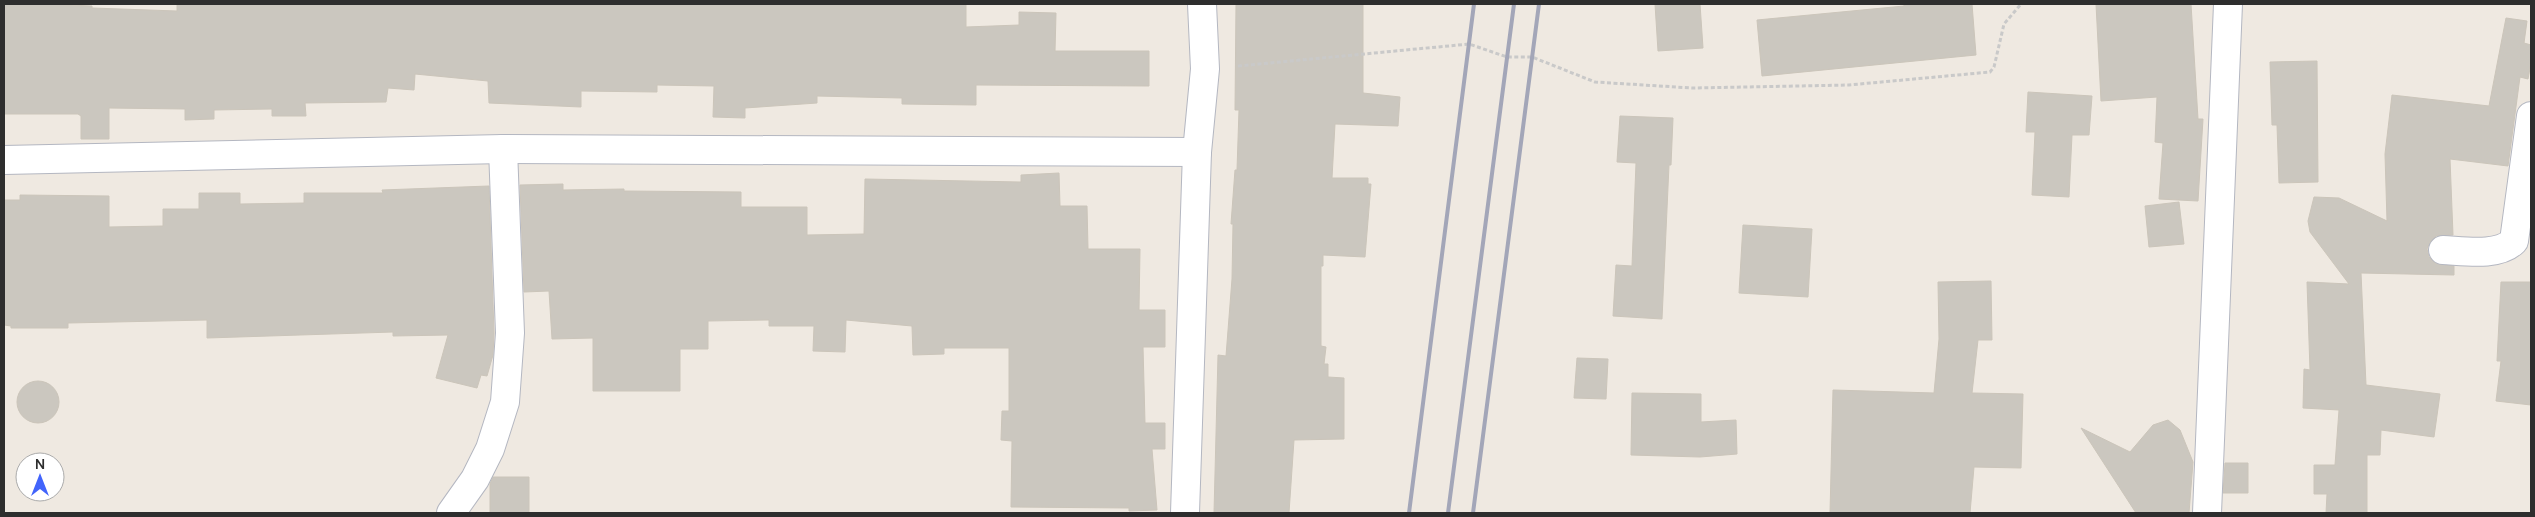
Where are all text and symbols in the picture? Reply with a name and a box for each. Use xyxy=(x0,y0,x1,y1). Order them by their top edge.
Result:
north arrow xyxy=(15,452,65,502)
text: N xyxy=(35,454,45,473)

